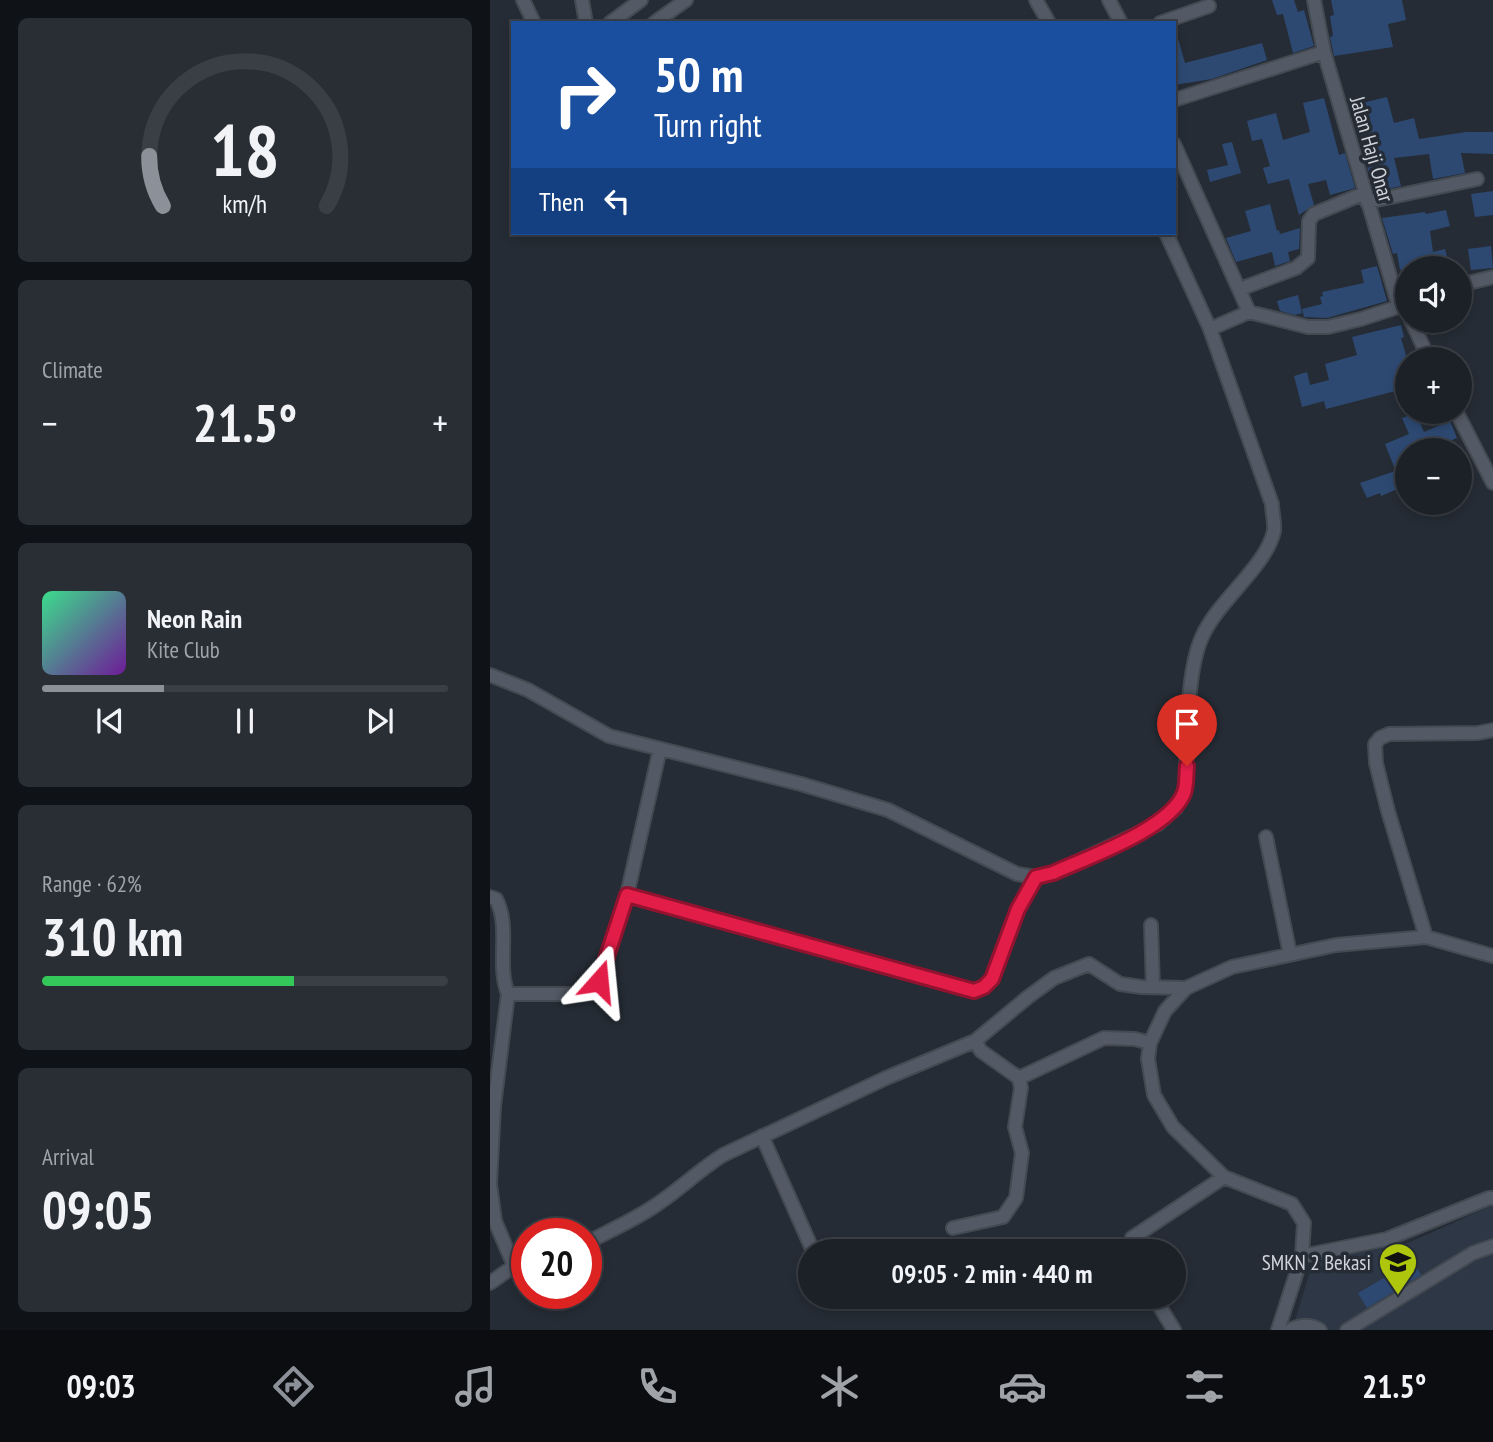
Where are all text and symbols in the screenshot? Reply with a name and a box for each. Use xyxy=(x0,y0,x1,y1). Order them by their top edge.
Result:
text: 50 m xyxy=(654,42,743,106)
icon: right xyxy=(539,49,630,140)
street label: Jalan Haji Onar xyxy=(1344,92,1400,205)
text: 18 xyxy=(210,103,280,197)
text: Turn right xyxy=(654,104,762,146)
icon: left xyxy=(598,182,636,220)
text: Then xyxy=(539,185,584,218)
text: km/h xyxy=(223,188,267,220)
map controls xyxy=(1395,256,1472,515)
button: sound xyxy=(1395,256,1472,333)
button: + xyxy=(1395,347,1472,424)
text: Climate xyxy=(42,355,103,384)
text: 21.5° xyxy=(193,389,297,456)
text: − xyxy=(42,398,58,447)
text: + xyxy=(432,398,448,447)
button: − xyxy=(1395,438,1472,515)
text: Neon Rain xyxy=(147,602,242,635)
text: Kite Club xyxy=(147,635,220,664)
pin xyxy=(1157,694,1217,766)
icon: previous xyxy=(91,702,129,740)
icon: pause xyxy=(226,702,264,740)
icon: next xyxy=(361,702,399,740)
icon: arrive xyxy=(1168,705,1206,743)
text: Range · 62% xyxy=(42,869,142,898)
text: 310 km xyxy=(42,903,183,970)
position arrow xyxy=(562,944,636,1018)
text: Arrival xyxy=(42,1142,94,1171)
text: 09:05 xyxy=(42,1176,154,1243)
speed limit sign: 20 xyxy=(511,1218,602,1309)
school or university icon: SMKN 2 Bekasi xyxy=(1377,1241,1419,1296)
place label: SMKN 2 Bekasi xyxy=(1262,1249,1371,1276)
text: 09:05 · 2 min · 440 m xyxy=(892,1257,1092,1290)
icon: directions xyxy=(269,1362,318,1411)
icon: music xyxy=(451,1362,500,1411)
icon: phone xyxy=(633,1362,682,1411)
icon: climate xyxy=(815,1362,864,1411)
icon: car xyxy=(998,1362,1047,1411)
icon: filters xyxy=(1180,1362,1229,1411)
text: 09:03 xyxy=(67,1365,136,1407)
text: 21.5° xyxy=(1362,1365,1426,1407)

